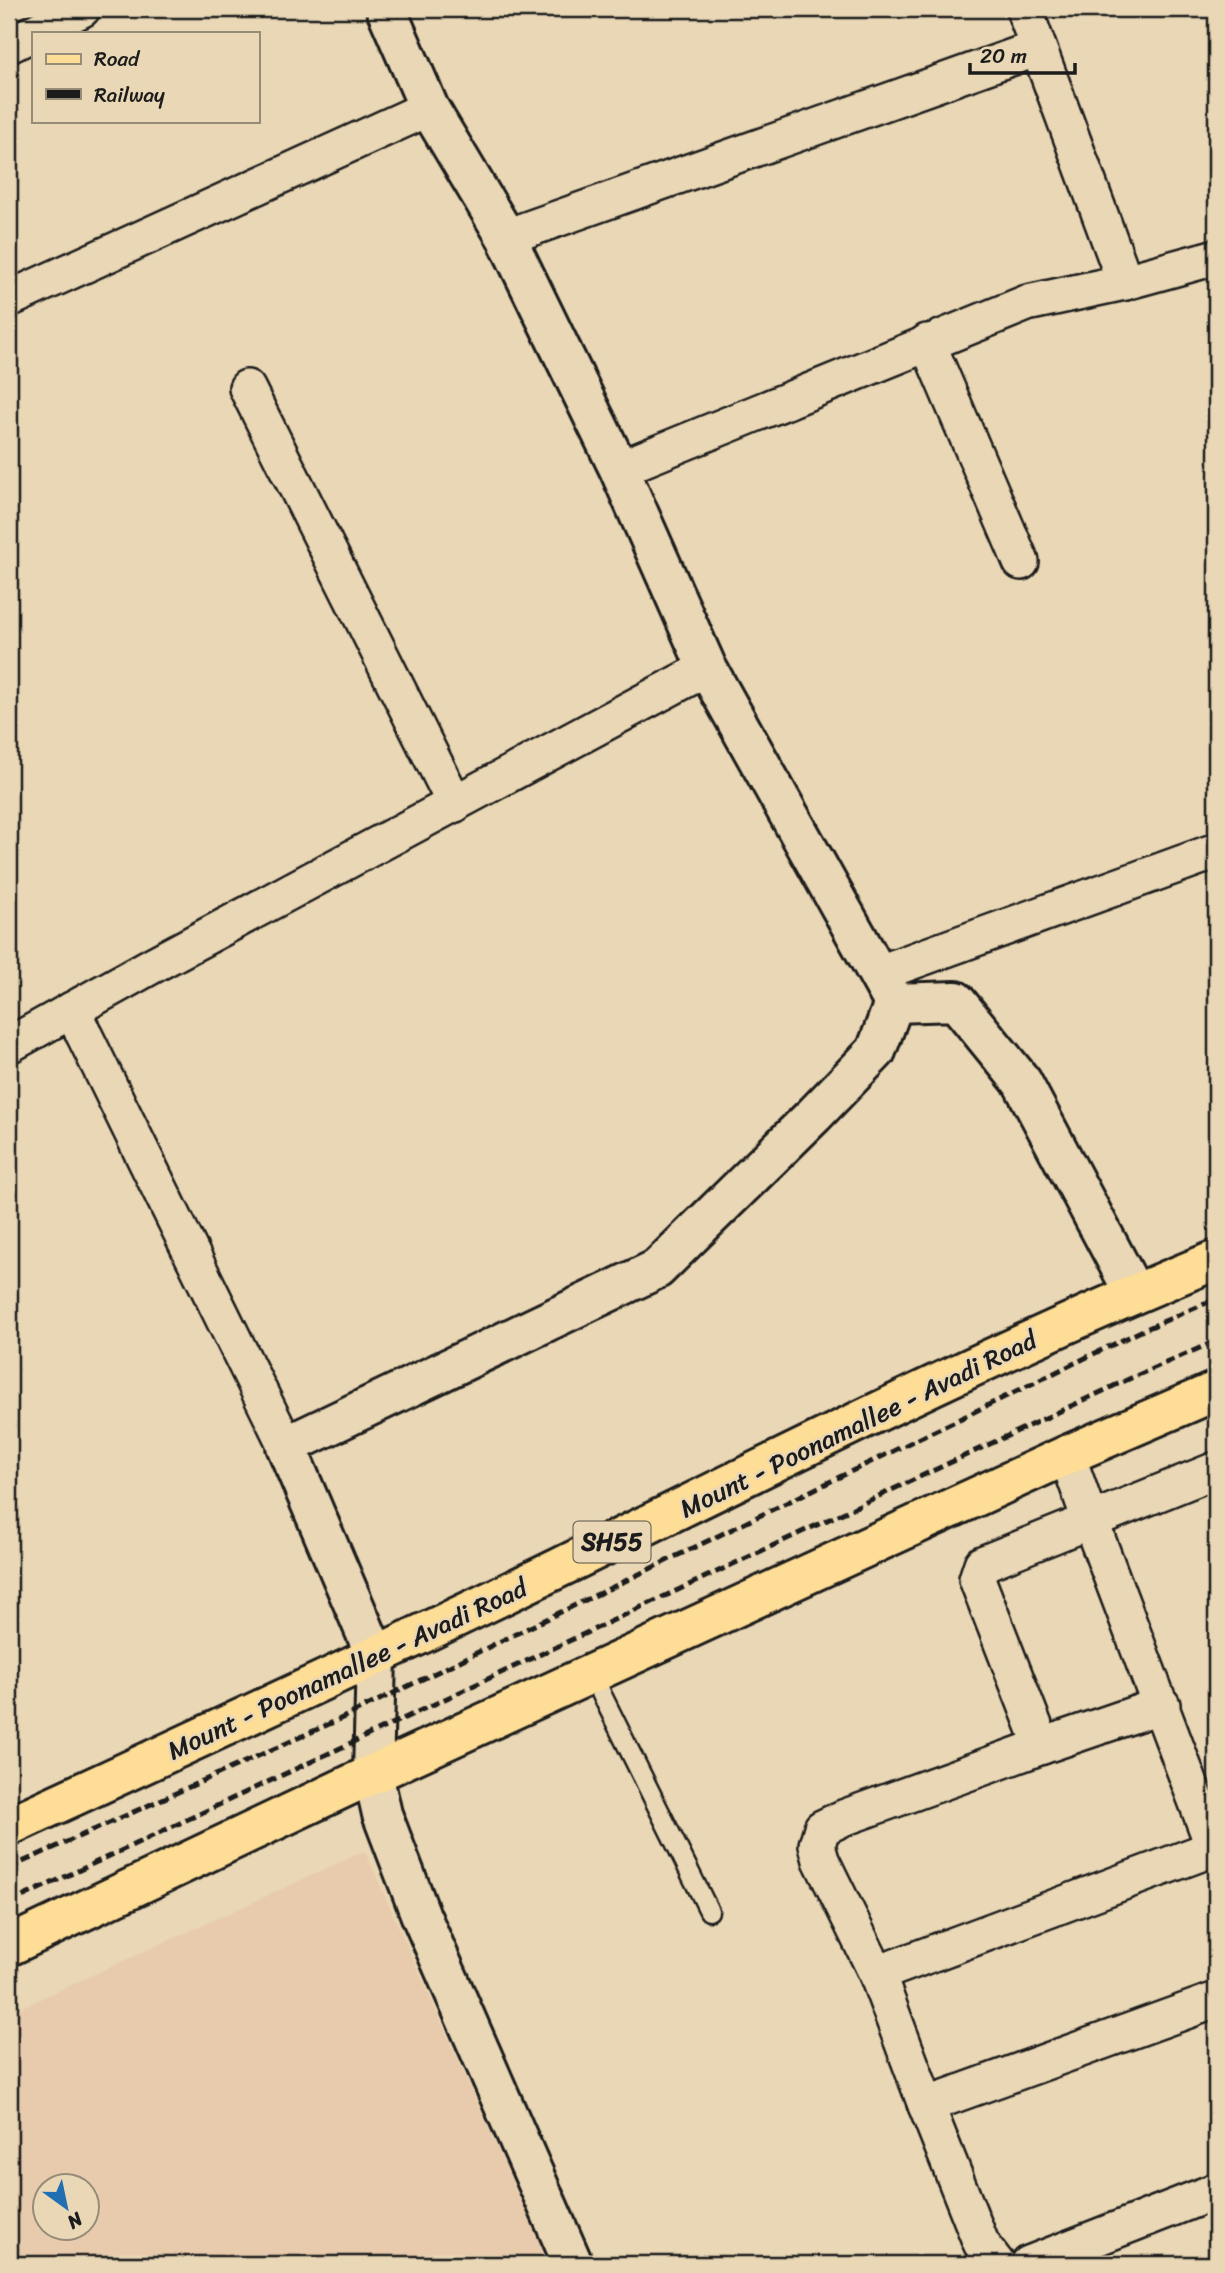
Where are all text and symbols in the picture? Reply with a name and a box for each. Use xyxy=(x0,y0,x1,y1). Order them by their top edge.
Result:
legend xyxy=(32,32,259,122)
scale bar xyxy=(970,32,1074,76)
text: 20 m xyxy=(980,37,1027,75)
text: Road xyxy=(94,40,141,78)
text: Railway xyxy=(94,76,165,114)
street label: Mount - Poonamallee - Avadi Road xyxy=(671,1316,1047,1531)
road number: SH55 xyxy=(574,1522,650,1562)
street label: Mount - Poonamallee - Avadi Road xyxy=(159,1564,537,1773)
north arrow xyxy=(32,2172,102,2242)
text: N xyxy=(60,2203,90,2239)

